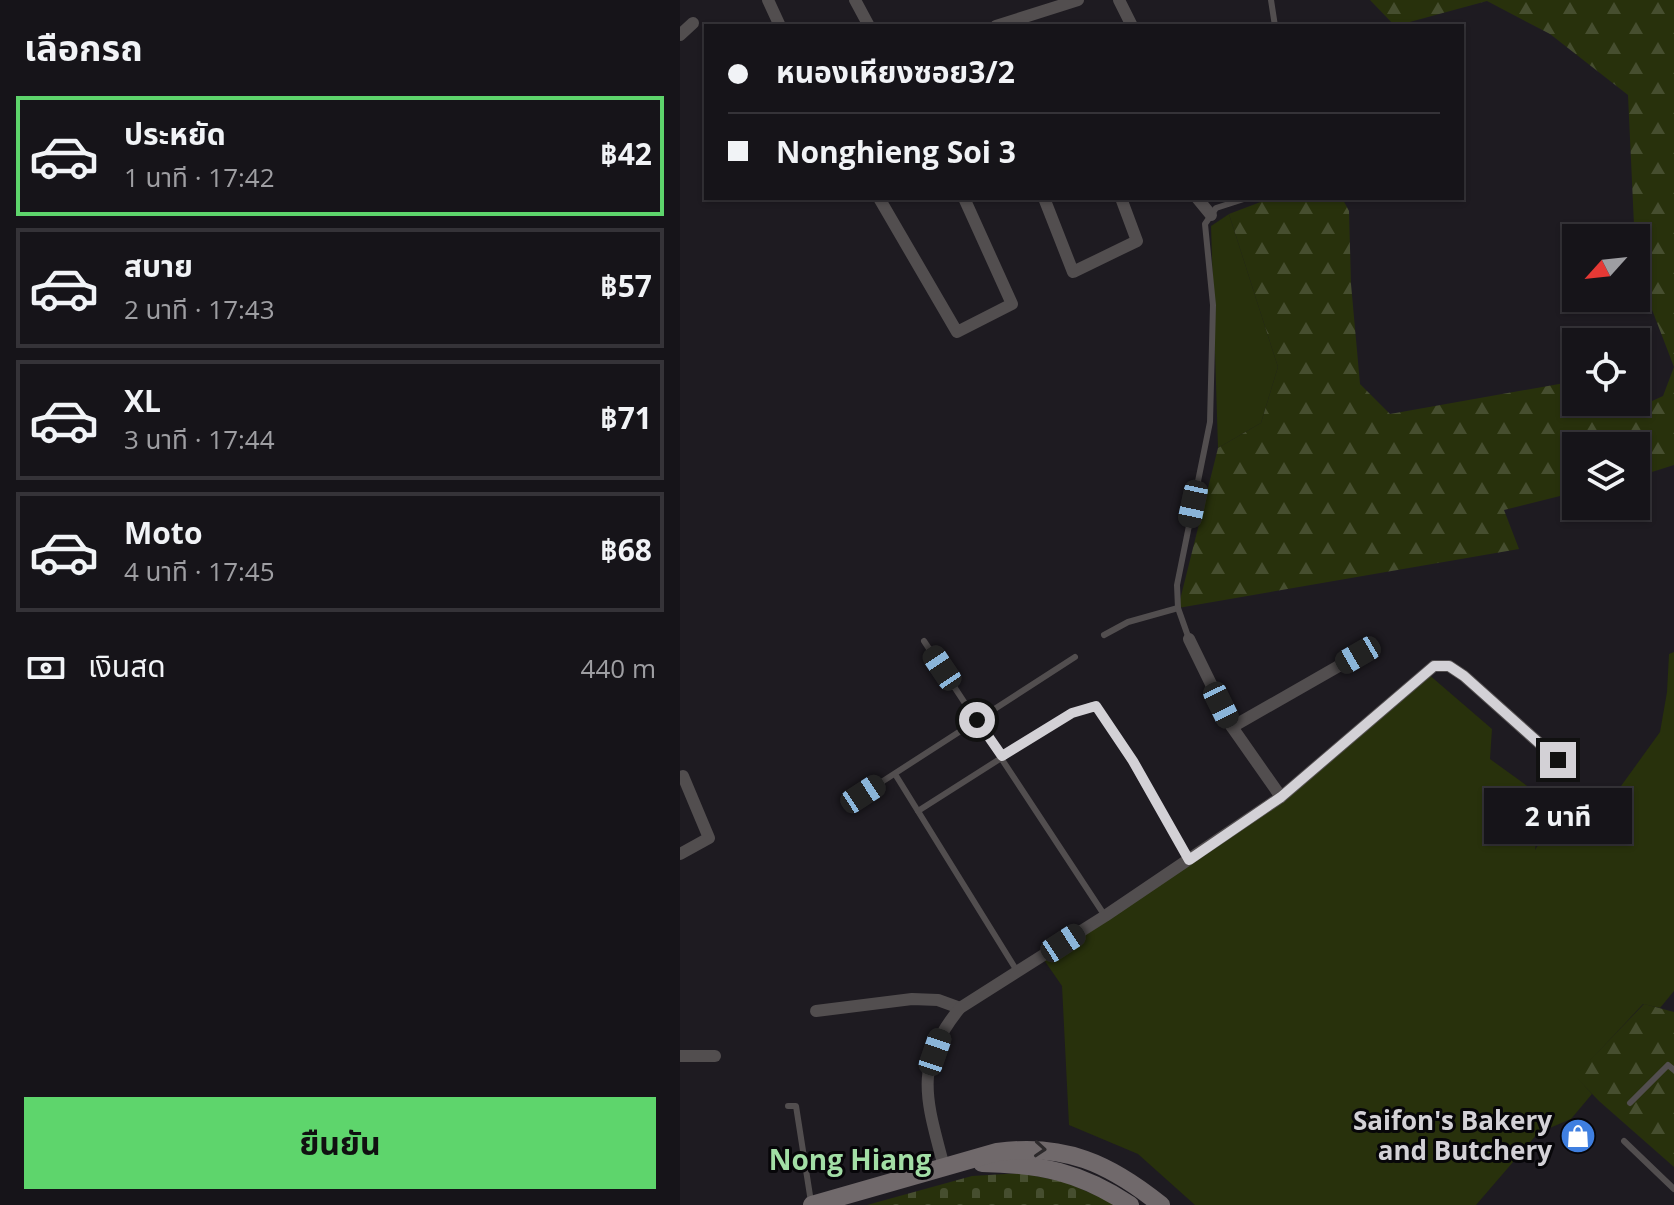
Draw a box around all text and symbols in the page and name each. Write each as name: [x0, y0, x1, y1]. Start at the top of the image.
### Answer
text: เลือกรถ: [24, 23, 143, 72]
text: หนองเหียงซอย3/2: [776, 51, 1015, 92]
text: ประหยัด: [124, 113, 226, 154]
icon: car: [28, 120, 100, 192]
text: Nonghieng Soi 3: [776, 131, 1016, 172]
text: ฿42: [600, 133, 652, 174]
text: 1 นาที · 17:42: [124, 159, 275, 195]
north arrow: [1562, 224, 1650, 312]
map controls: [1562, 224, 1650, 520]
text: สบาย: [124, 245, 193, 286]
icon: car: [28, 252, 100, 324]
text: ฿57: [600, 265, 652, 306]
text: 2 นาที · 17:43: [124, 291, 275, 327]
button: locate: [1562, 328, 1650, 416]
text: XL: [124, 380, 161, 421]
icon: car: [28, 384, 100, 456]
text: ฿71: [600, 397, 652, 438]
text: 3 นาที · 17:44: [124, 421, 275, 457]
button: layers: [1562, 432, 1650, 520]
car: [1176, 478, 1210, 530]
text: Moto: [124, 512, 202, 553]
icon: car: [28, 516, 100, 588]
text: ฿68: [600, 529, 652, 570]
text: 4 นาที · 17:45: [124, 553, 275, 589]
car: [1331, 633, 1385, 677]
car: [919, 641, 965, 695]
text: เงินสด: [88, 645, 166, 686]
icon: cash: [24, 646, 68, 690]
text: 440 m: [581, 650, 656, 686]
car: [1200, 678, 1242, 732]
route start: [959, 702, 995, 738]
route end: [1540, 742, 1576, 778]
car: [836, 771, 890, 817]
callout: 2 นาที: [1484, 788, 1632, 844]
text: 2 นาที: [1525, 798, 1591, 834]
car: [1036, 920, 1090, 966]
car: [916, 1025, 954, 1079]
button: ยืนยัน: [24, 1097, 656, 1189]
place label: Saifon's Bakery and Butchery: [1353, 1102, 1552, 1168]
shop icon: Saifon's Bakery and Butchery: [1559, 1117, 1597, 1155]
district label: Nong Hiang: [769, 1140, 932, 1178]
one-way arrow: [1034, 1140, 1047, 1157]

